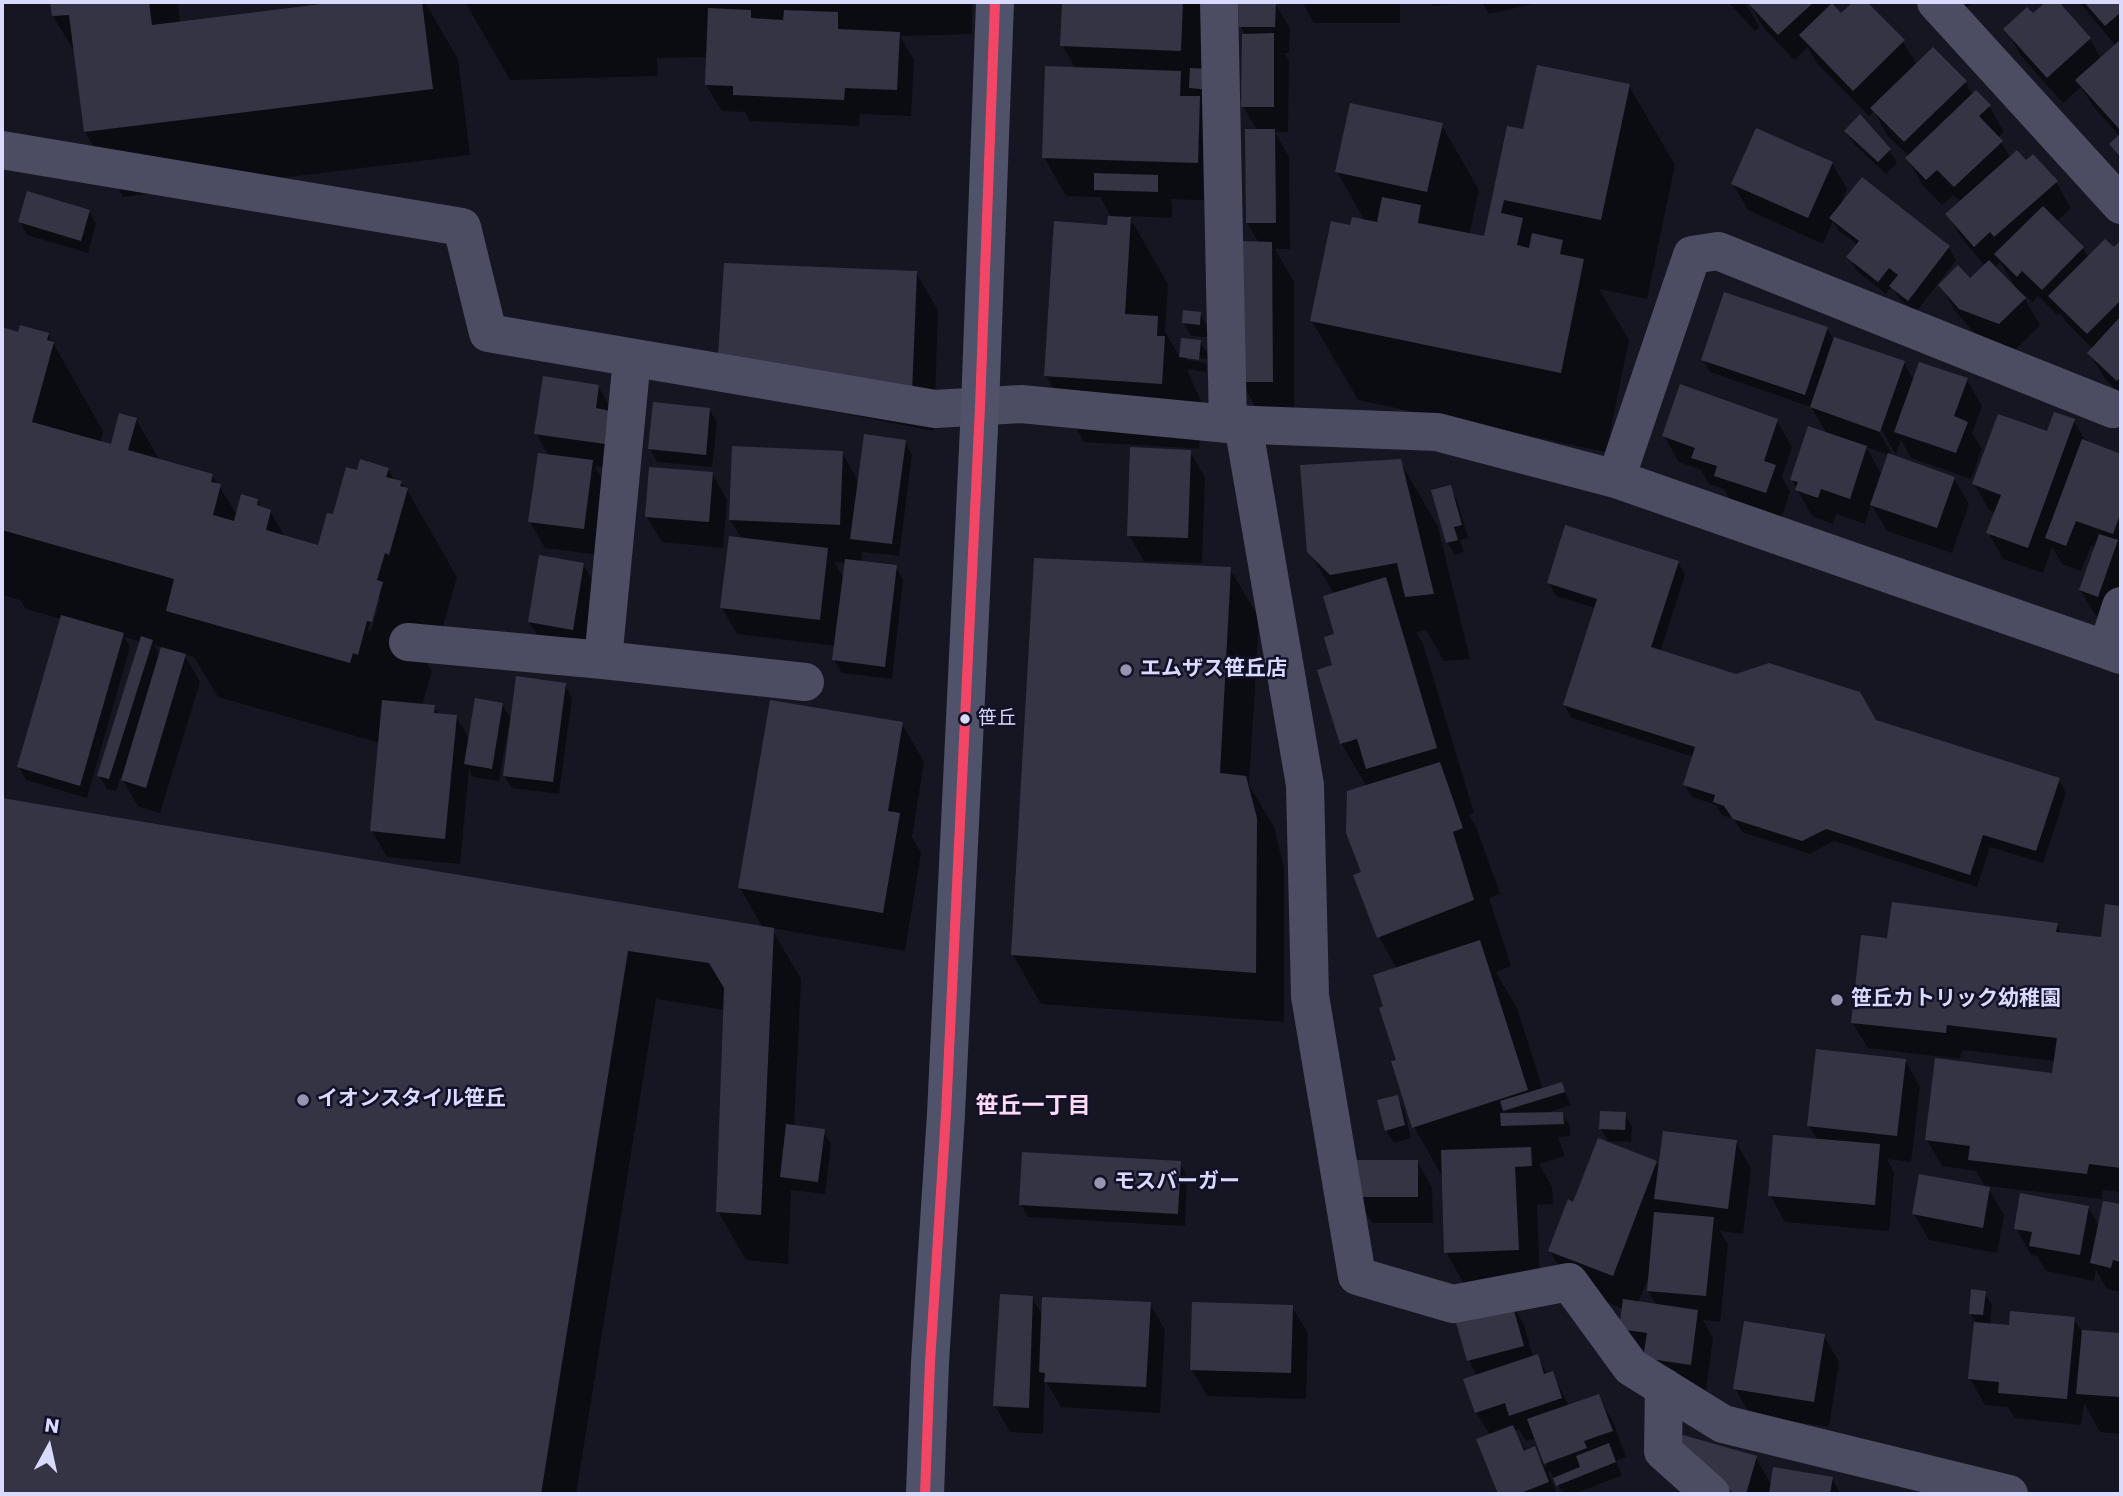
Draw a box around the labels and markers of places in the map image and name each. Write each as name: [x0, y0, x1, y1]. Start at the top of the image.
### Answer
place label: エムザス笹丘店: [1140, 657, 1287, 683]
marker: エムザス笹丘店: [1118, 662, 1134, 678]
place label: 笹丘: [978, 708, 1016, 730]
marker: 笹丘: [958, 712, 972, 726]
place label: 笹丘カトリック幼稚園: [1851, 987, 2061, 1013]
marker: 笹丘カトリック幼稚園: [1829, 992, 1845, 1008]
place label: イオンスタイル笹丘: [317, 1087, 506, 1113]
marker: イオンスタイル笹丘: [295, 1092, 311, 1108]
place label: モスバーガー: [1114, 1170, 1240, 1196]
marker: モスバーガー: [1092, 1175, 1108, 1191]

